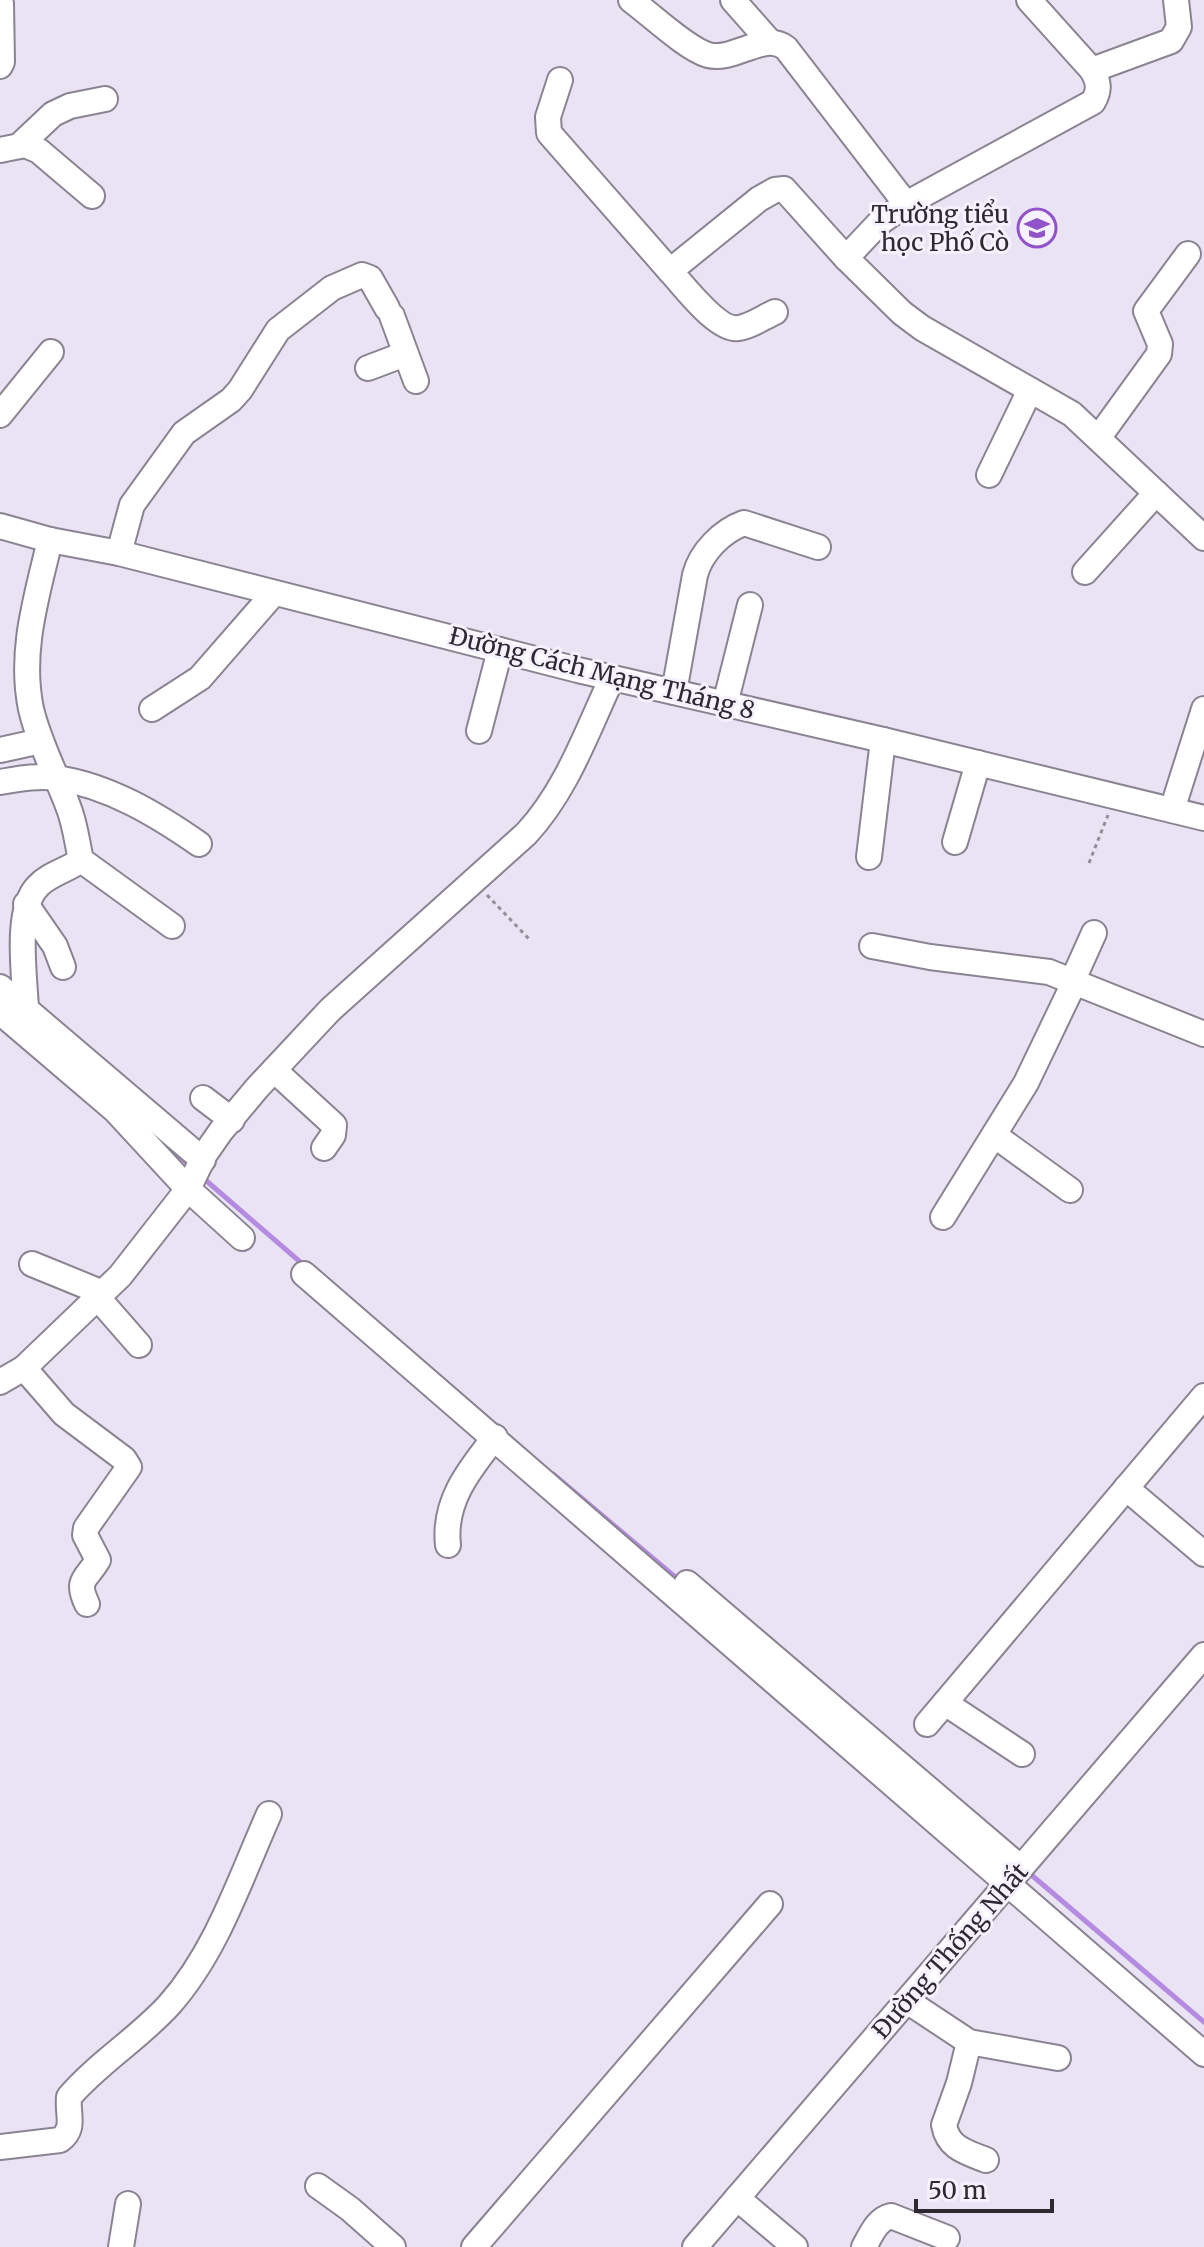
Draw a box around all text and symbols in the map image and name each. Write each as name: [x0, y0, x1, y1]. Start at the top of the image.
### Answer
place label: Trường tiểu học Phố Cò: [871, 198, 1009, 258]
school or university icon: Trường tiểu học Phố Cò: [1016, 207, 1058, 249]
street label: Đường Cách Mạng Tháng 8: [446, 620, 758, 726]
street label: Đường Thống Nhất: [865, 1856, 1035, 2045]
scale bar: [916, 2163, 1052, 2213]
text: 50 m: [928, 2175, 987, 2206]

